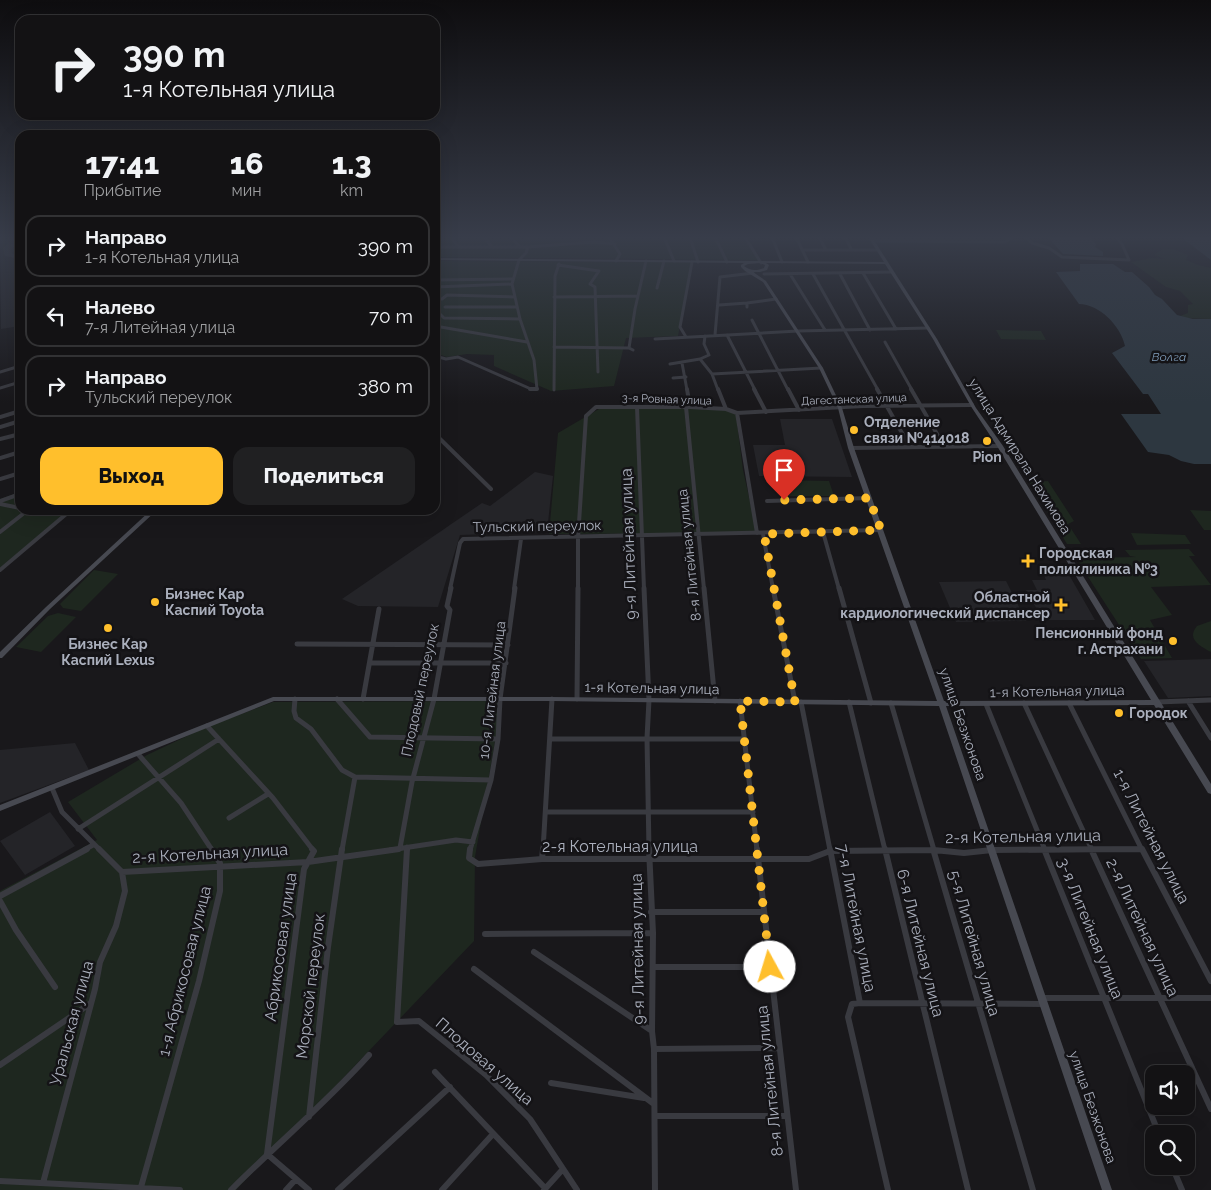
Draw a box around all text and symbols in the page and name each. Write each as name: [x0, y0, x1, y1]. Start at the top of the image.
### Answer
text: 390 m: [123, 34, 226, 75]
icon: right: [40, 35, 105, 100]
text: 1-я Котельная улица: [123, 76, 335, 102]
text: 17:41: [85, 146, 159, 181]
text: 16: [230, 146, 263, 181]
text: 1.3: [332, 146, 372, 181]
text: Прибытие: [83, 181, 161, 200]
text: мин: [232, 181, 262, 200]
text: km: [340, 181, 363, 200]
text: Направо: [85, 226, 166, 248]
icon: right: [42, 232, 70, 260]
text: 390 m: [358, 235, 413, 257]
text: 1-я Котельная улица: [85, 248, 239, 267]
text: Налево: [85, 296, 155, 318]
icon: left: [42, 302, 70, 330]
text: 70 m: [369, 305, 413, 327]
text: 7-я Литейная улица: [85, 318, 235, 337]
water label: Волга: [1152, 350, 1186, 364]
text: Направо: [85, 366, 166, 388]
icon: right: [42, 372, 70, 400]
text: 380 m: [358, 375, 413, 397]
street label: улица Адмирала Нахимова: [965, 375, 1075, 537]
text: Тульский переулок: [85, 388, 232, 407]
street label: 3-я Ровная улица: [622, 391, 712, 408]
street label: Дагестанская улица: [801, 391, 907, 408]
place label: Отделение связи №414018: [864, 414, 970, 446]
marker: Отделение связи №414018: [848, 424, 860, 436]
marker: Pion: [981, 435, 993, 447]
button: Выход: [40, 447, 223, 505]
button: Поделиться: [233, 447, 415, 505]
pin: [763, 449, 805, 500]
place label: Pion: [972, 449, 1002, 465]
icon: arrive: [770, 456, 798, 484]
street label: 9-я Литейная улица: [616, 468, 641, 620]
street label: 8-я Литейная улица: [674, 488, 704, 622]
street label: Тульский переулок: [472, 517, 602, 535]
place label: Городская поликлиника №3: [1039, 545, 1158, 577]
marker: Городская поликлиника №3: [1021, 554, 1035, 568]
place label: Бизнес Кар Каспий Toyota: [165, 586, 264, 618]
place label: Областной кардиологический диспансер: [840, 589, 1050, 621]
marker: Бизнес Кар Каспий Toyota: [149, 596, 161, 608]
marker: Областной кардиологический диспансер: [1054, 598, 1068, 612]
street label: 10-я Литейная улица: [476, 620, 508, 760]
marker: Бизнес Кар Каспий Lexus: [102, 622, 114, 634]
street label: Плодовый переулок: [398, 622, 442, 758]
place label: Пенсионный фонд г. Астрахани: [1035, 625, 1163, 657]
marker: Пенсионный фонд г. Астрахани: [1167, 635, 1179, 647]
place label: Бизнес Кар Каспий Lexus: [61, 636, 155, 668]
street label: улица Безжонова: [936, 666, 990, 782]
street label: 1-я Котельная улица: [584, 679, 720, 697]
street label: 1-я Котельная улица: [989, 682, 1125, 700]
place label: Городок: [1129, 705, 1188, 721]
marker: Городок: [1113, 707, 1125, 719]
street label: 1-я Литейная улица: [1109, 766, 1194, 907]
street label: 2-я Котельная улица: [945, 826, 1101, 847]
street label: 2-я Котельная улица: [542, 837, 698, 856]
street label: 2-я Котельная улица: [132, 840, 288, 867]
street label: 7-я Литейная улица: [833, 843, 880, 994]
street label: 3-я Литейная улица: [1054, 855, 1128, 1002]
street label: 2-я Литейная улица: [1102, 855, 1183, 999]
street label: 6-я Литейная улица: [893, 867, 948, 1019]
street label: 5-я Литейная улица: [945, 868, 1004, 1018]
street label: Абрикосовая улица: [261, 872, 300, 1023]
street label: 9-я Литейная улица: [627, 873, 648, 1025]
street label: 1-я Абрикосовая улица: [154, 884, 215, 1058]
street label: Морской переулок: [292, 912, 329, 1060]
position arrow: [743, 940, 795, 992]
street label: Уральская улица: [46, 959, 97, 1088]
street label: 8-я Литейная улица: [752, 1005, 787, 1157]
street label: Плодовая улица: [432, 1014, 537, 1109]
street label: улица Безжонова: [1066, 1049, 1120, 1165]
map controls: [1145, 1065, 1195, 1175]
button: sound: [1145, 1065, 1195, 1115]
button: search: [1145, 1125, 1195, 1175]

